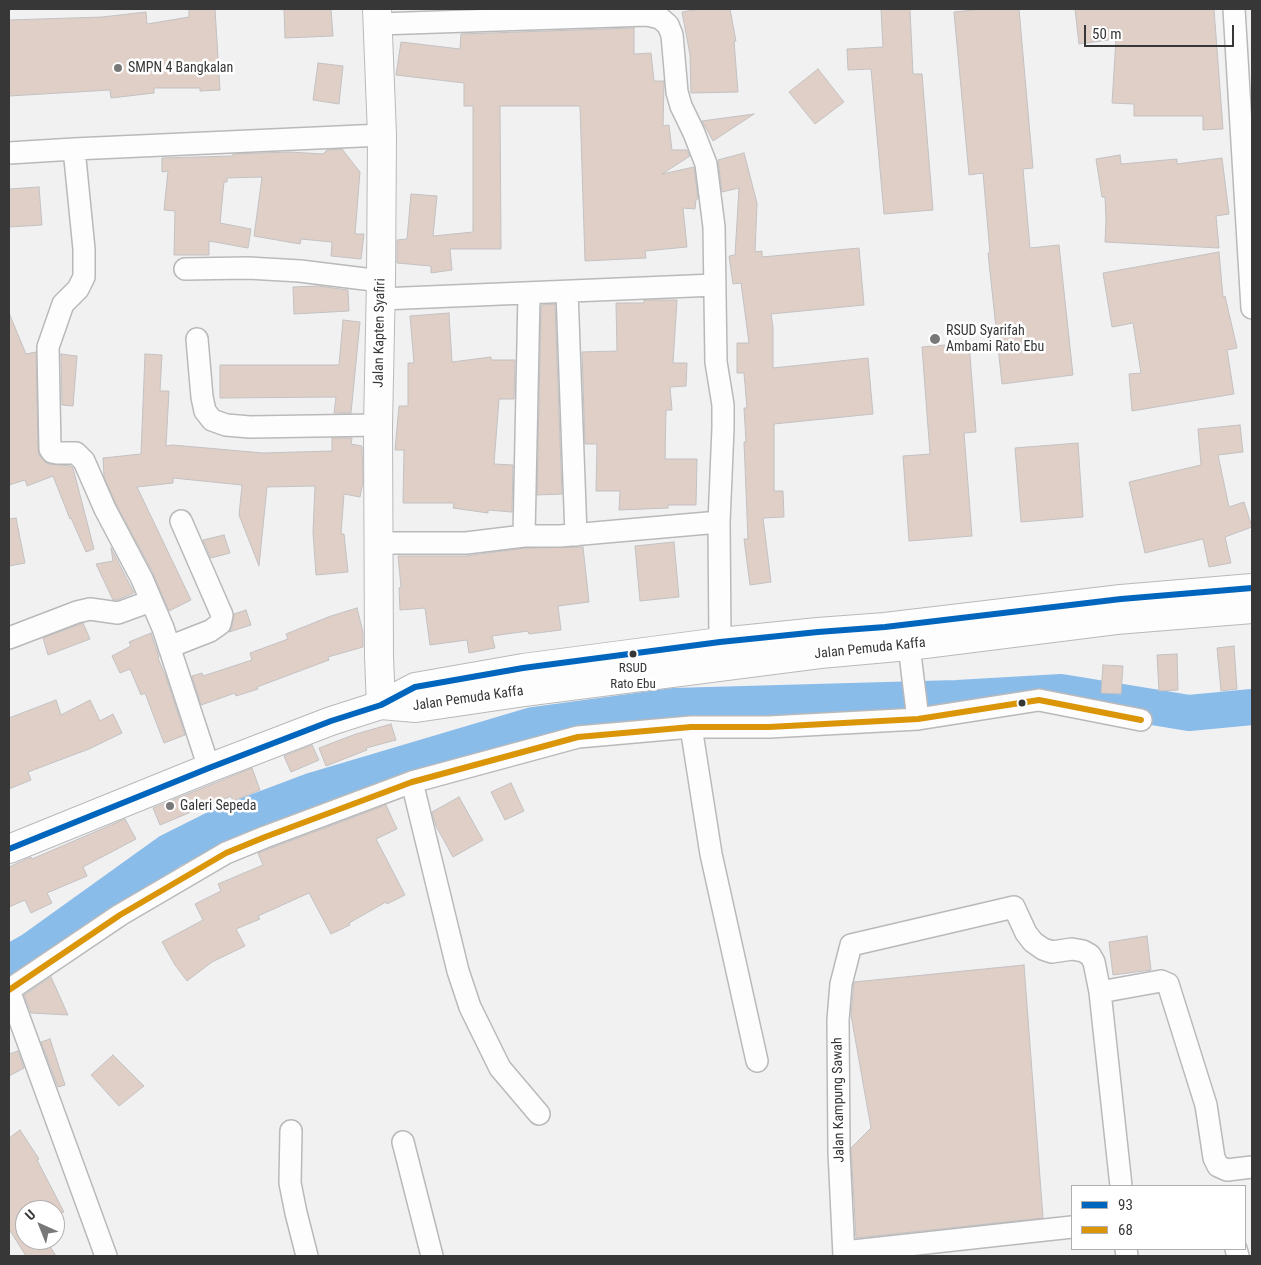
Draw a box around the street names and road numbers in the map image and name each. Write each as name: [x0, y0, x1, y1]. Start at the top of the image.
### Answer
street label: Jalan Kapten Syafiri: [371, 278, 389, 388]
street label: Jalan Pemuda Kaffa: [814, 635, 926, 663]
street label: Jalan Pemuda Kaffa: [412, 683, 524, 715]
street label: Jalan Kampung Sawah: [830, 1037, 848, 1163]

